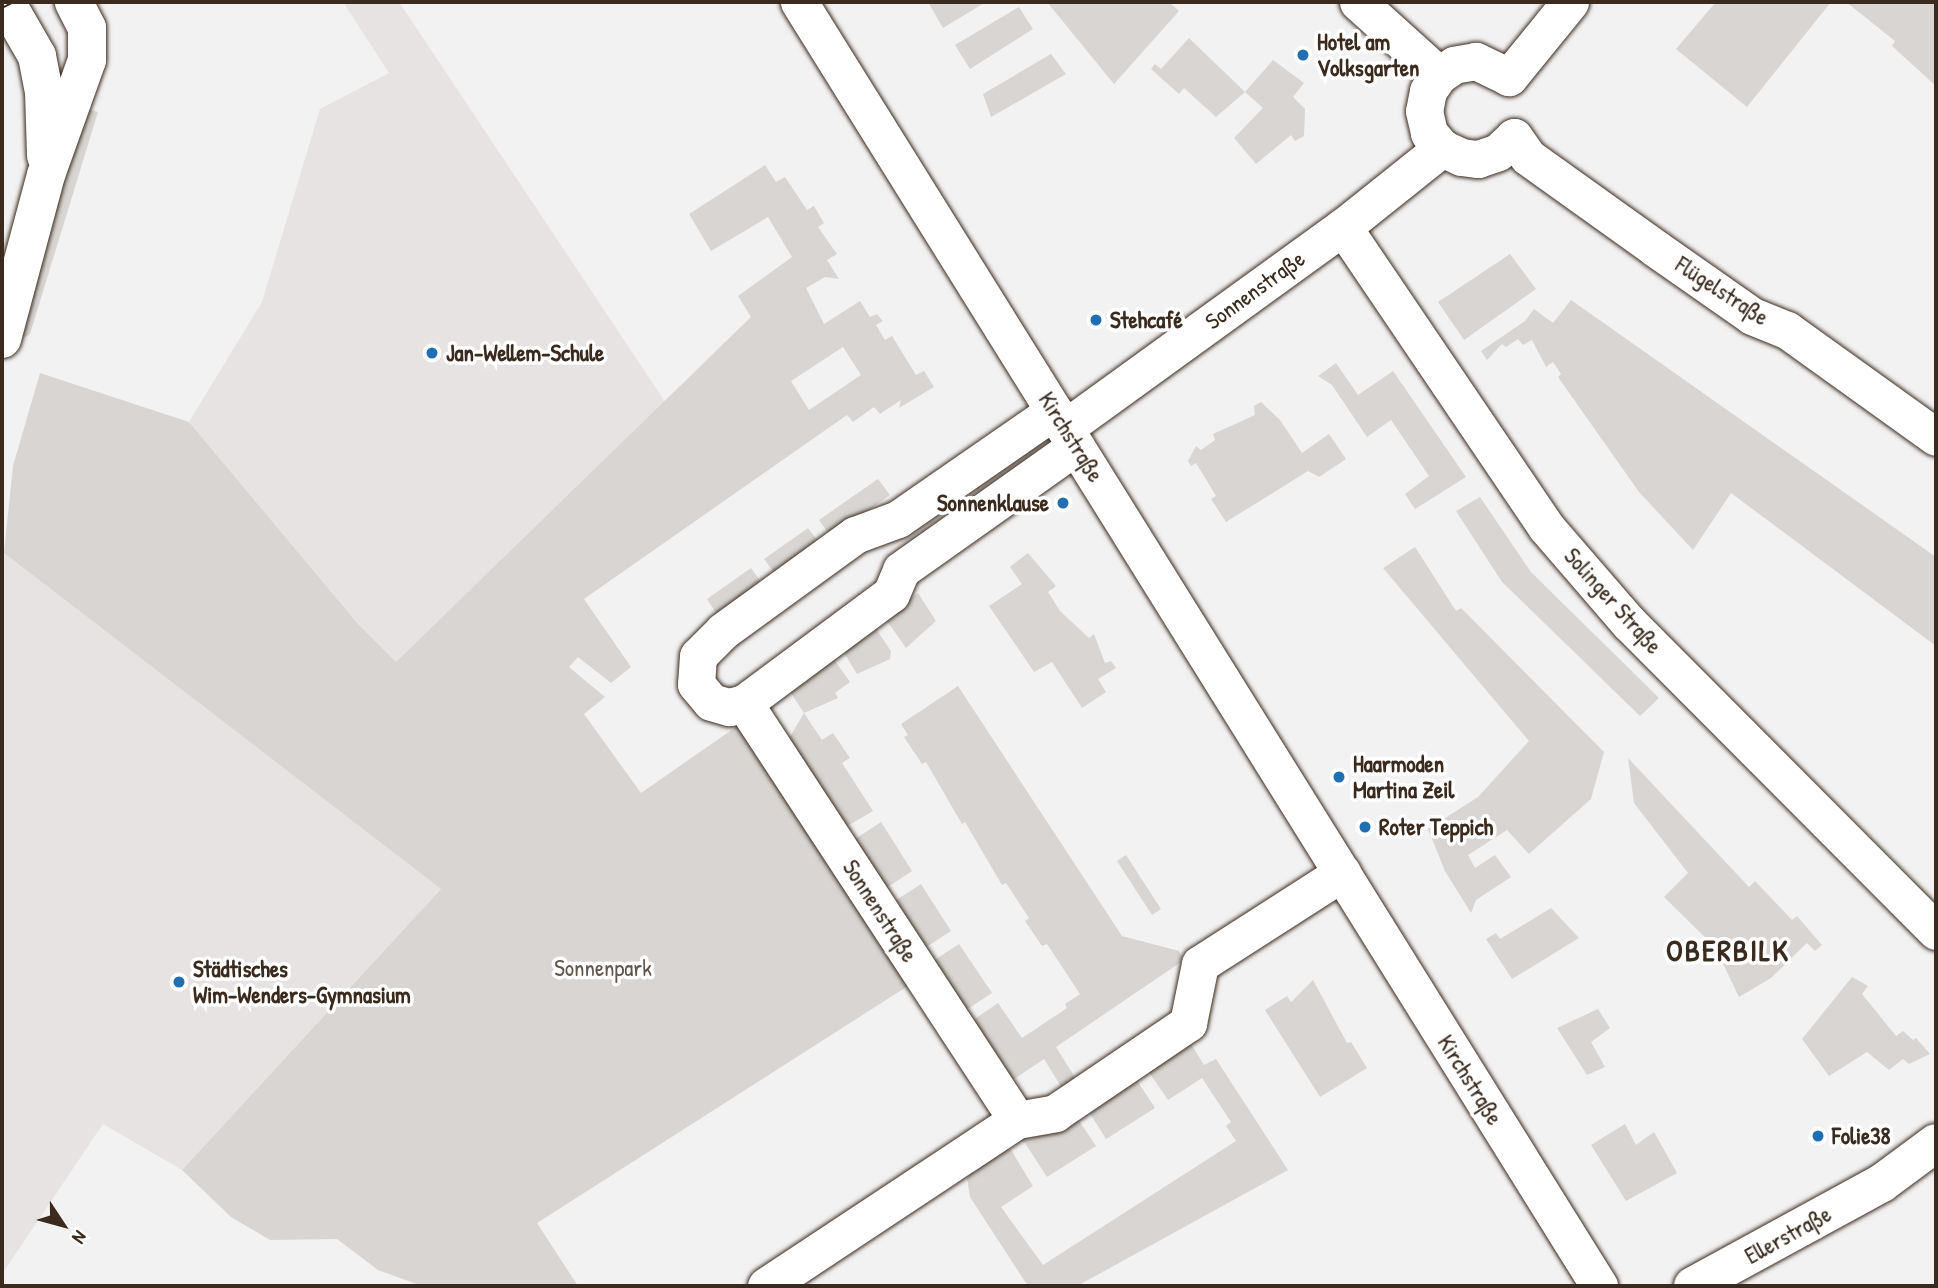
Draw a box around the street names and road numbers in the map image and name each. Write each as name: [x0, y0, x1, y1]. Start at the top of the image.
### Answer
street label: Sonnenstraße: [1200, 245, 1310, 335]
street label: Flügelstraße: [1670, 251, 1774, 331]
street label: Kirchstraße: [1033, 387, 1109, 487]
street label: Solinger Straße: [1558, 542, 1668, 660]
street label: Sonnenstraße: [837, 855, 923, 967]
street label: Kirchstraße: [1432, 1030, 1508, 1130]
street label: Ellerstraße: [1740, 1200, 1836, 1270]

